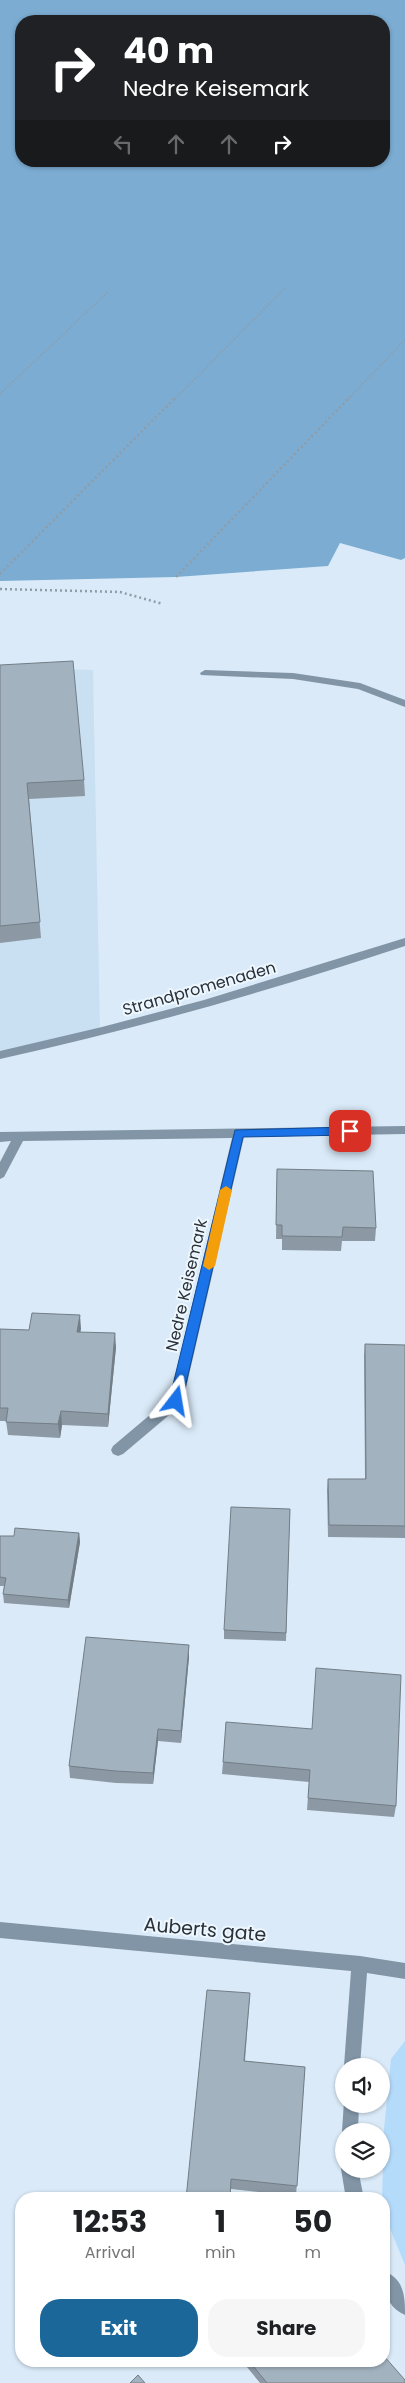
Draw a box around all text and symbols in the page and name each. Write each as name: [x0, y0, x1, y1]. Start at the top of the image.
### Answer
text: 40 m: [123, 26, 214, 75]
icon: right: [40, 35, 105, 100]
text: Nedre Keisemark: [123, 73, 309, 104]
icon: left: [109, 130, 137, 158]
icon: ahead: [162, 130, 190, 158]
icon: ahead: [215, 130, 243, 158]
icon: right: [268, 130, 296, 158]
street label: Strandpromenaden: [120, 956, 278, 1021]
pin: [329, 1110, 371, 1152]
icon: arrive: [336, 1117, 364, 1145]
street label: Nedre Keisemark: [160, 1216, 213, 1354]
position arrow: [149, 1374, 201, 1426]
street label: Auberts gate: [143, 1911, 267, 1948]
map controls: [335, 2058, 390, 2178]
button: sound: [335, 2058, 390, 2113]
button: layers: [335, 2123, 390, 2178]
text: 12:53: [73, 2200, 147, 2243]
text: 1: [215, 2200, 226, 2243]
text: 50: [293, 2200, 332, 2243]
text: Arrival: [85, 2241, 135, 2264]
text: min: [205, 2241, 236, 2264]
text: m: [305, 2241, 321, 2264]
button: Exit: [40, 2299, 198, 2357]
button: Share: [208, 2299, 365, 2357]

